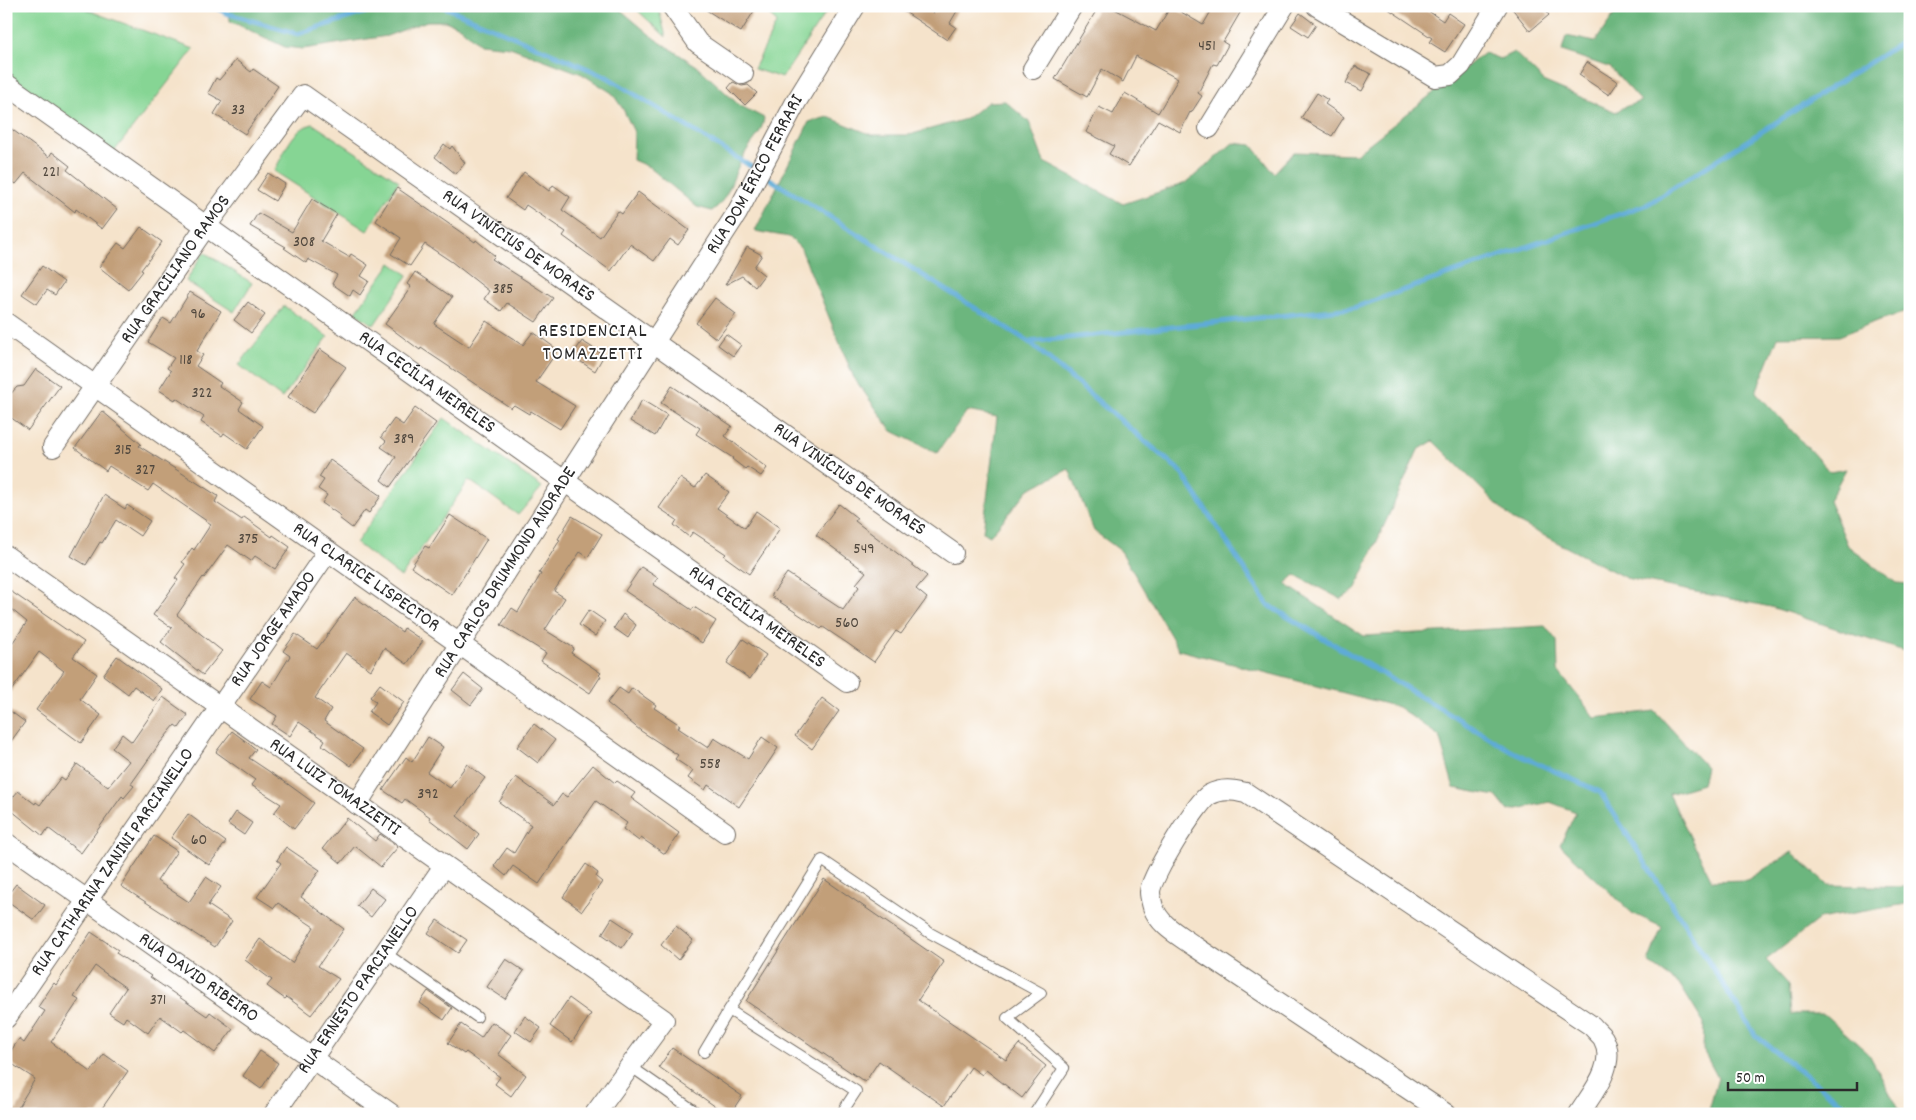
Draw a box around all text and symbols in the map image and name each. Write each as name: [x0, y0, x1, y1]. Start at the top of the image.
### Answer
house number: 451: [1198, 35, 1216, 58]
street label: RUA DOM ÉRICO FERRARI: [700, 90, 811, 260]
house number: 33: [231, 99, 245, 122]
house number: 221: [42, 161, 60, 184]
street label: RUA VINÍCIUS DE MORAES: [436, 183, 600, 310]
street label: RUA GRACILIANO RAMOS: [115, 189, 238, 350]
house number: 308: [293, 231, 315, 254]
house number: 385: [493, 278, 513, 301]
house number: 96: [190, 303, 206, 326]
district label: RESIDENCIAL TOMAZZETTI: [538, 318, 648, 369]
street label: RUA CECÍLIA MEIRELES: [352, 325, 501, 441]
house number: 118: [179, 349, 193, 372]
house number: 322: [191, 382, 213, 405]
street label: RUA VINÍCIUS DE MORAES: [767, 417, 931, 543]
house number: 389: [394, 428, 414, 451]
house number: 315: [114, 439, 132, 462]
house number: 327: [135, 459, 155, 482]
street label: RUA CARLOS DRUMMOND ANDRADE: [428, 461, 584, 684]
street label: RUA CLARICE LISPECTOR: [287, 516, 445, 639]
house number: 375: [238, 528, 258, 551]
house number: 549: [853, 538, 875, 561]
street label: RUA CECÍLIA MEIRELES: [682, 560, 831, 676]
street label: RUA JORGE AMADO: [224, 566, 323, 693]
house number: 560: [835, 612, 859, 635]
street label: RUA LUIZ TOMAZZETTI: [263, 732, 406, 844]
street label: RUA CATHARINA ZANINI PARCIANELLO: [25, 743, 202, 982]
house number: 558: [699, 753, 721, 776]
house number: 392: [417, 783, 439, 806]
house number: 60: [191, 829, 207, 852]
street label: RUA ERNESTO PARCIANELLO: [291, 901, 426, 1080]
street label: RUA DAVID RIBEIRO: [133, 927, 264, 1030]
house number: 371: [150, 989, 166, 1012]
scale bar: [1728, 1060, 1857, 1092]
text: 50 m: [1736, 1068, 1765, 1090]

